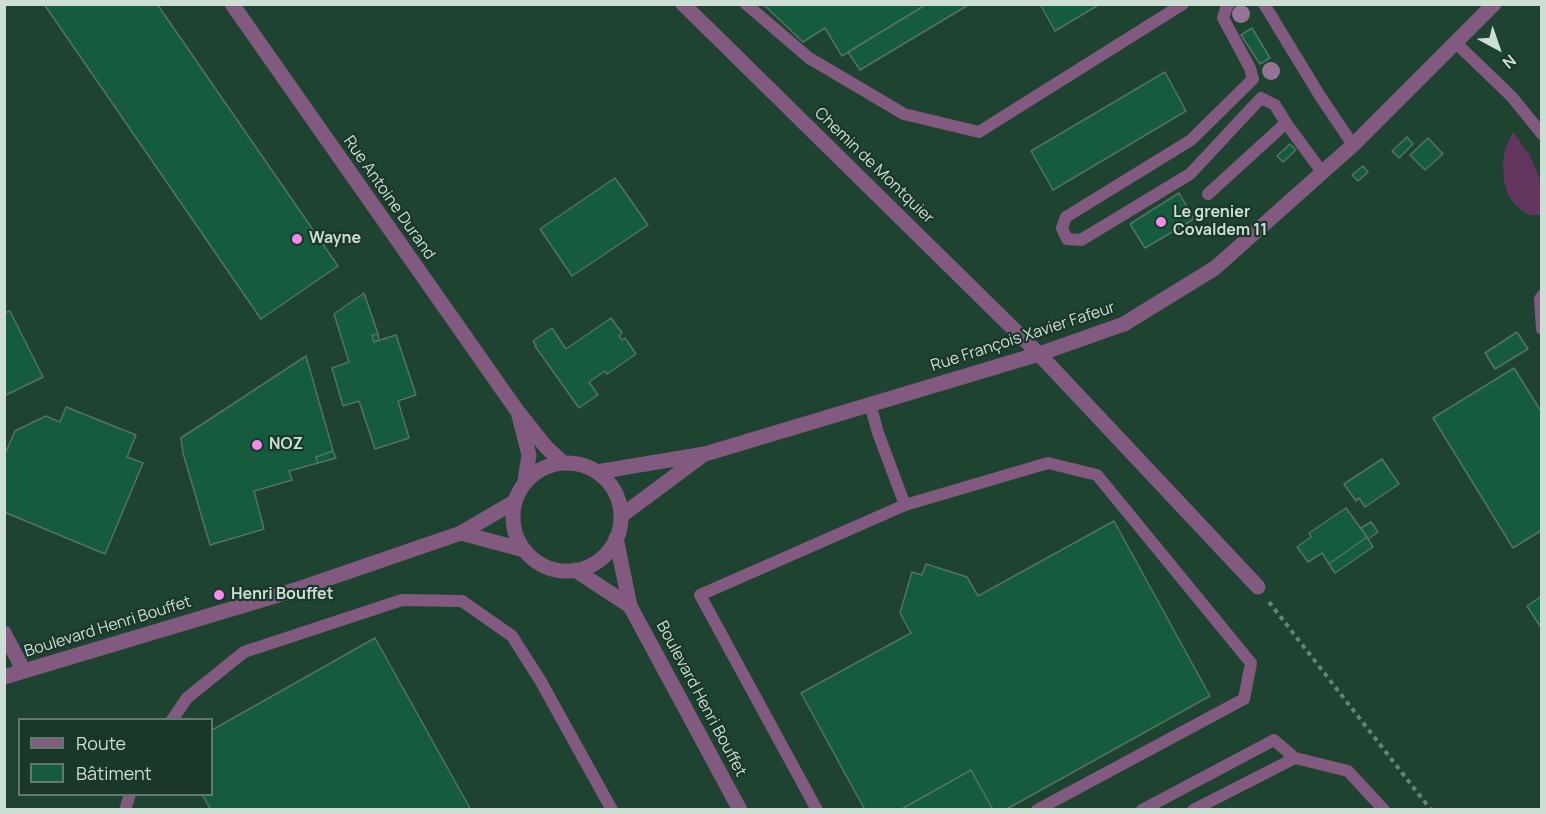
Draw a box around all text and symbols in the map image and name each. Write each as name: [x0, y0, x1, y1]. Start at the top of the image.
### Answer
north arrow: [1468, 18, 1528, 78]
text: N: [1498, 50, 1521, 74]
street label: Chemin de Montquier: [810, 104, 938, 228]
street label: Rue Antoine Durand: [339, 132, 439, 264]
place label: Le grenier Covaldem 11: [1173, 203, 1267, 241]
marker: Le grenier Covaldem 11: [1154, 215, 1168, 229]
place label: Wayne: [309, 229, 361, 249]
marker: Wayne: [290, 232, 304, 246]
street label: Rue François Xavier Fafeur: [929, 298, 1117, 376]
place label: NOZ: [269, 435, 303, 455]
marker: NOZ: [250, 438, 264, 452]
place label: Henri Bouffet: [231, 585, 334, 605]
marker: Henri Bouffet: [212, 588, 226, 602]
street label: Boulevard Henri Bouffet: [22, 592, 194, 662]
street label: Boulevard Henri Bouffet: [652, 618, 750, 780]
legend: [18, 718, 213, 796]
text: Route: [76, 731, 126, 755]
text: Bâtiment: [76, 761, 152, 785]

